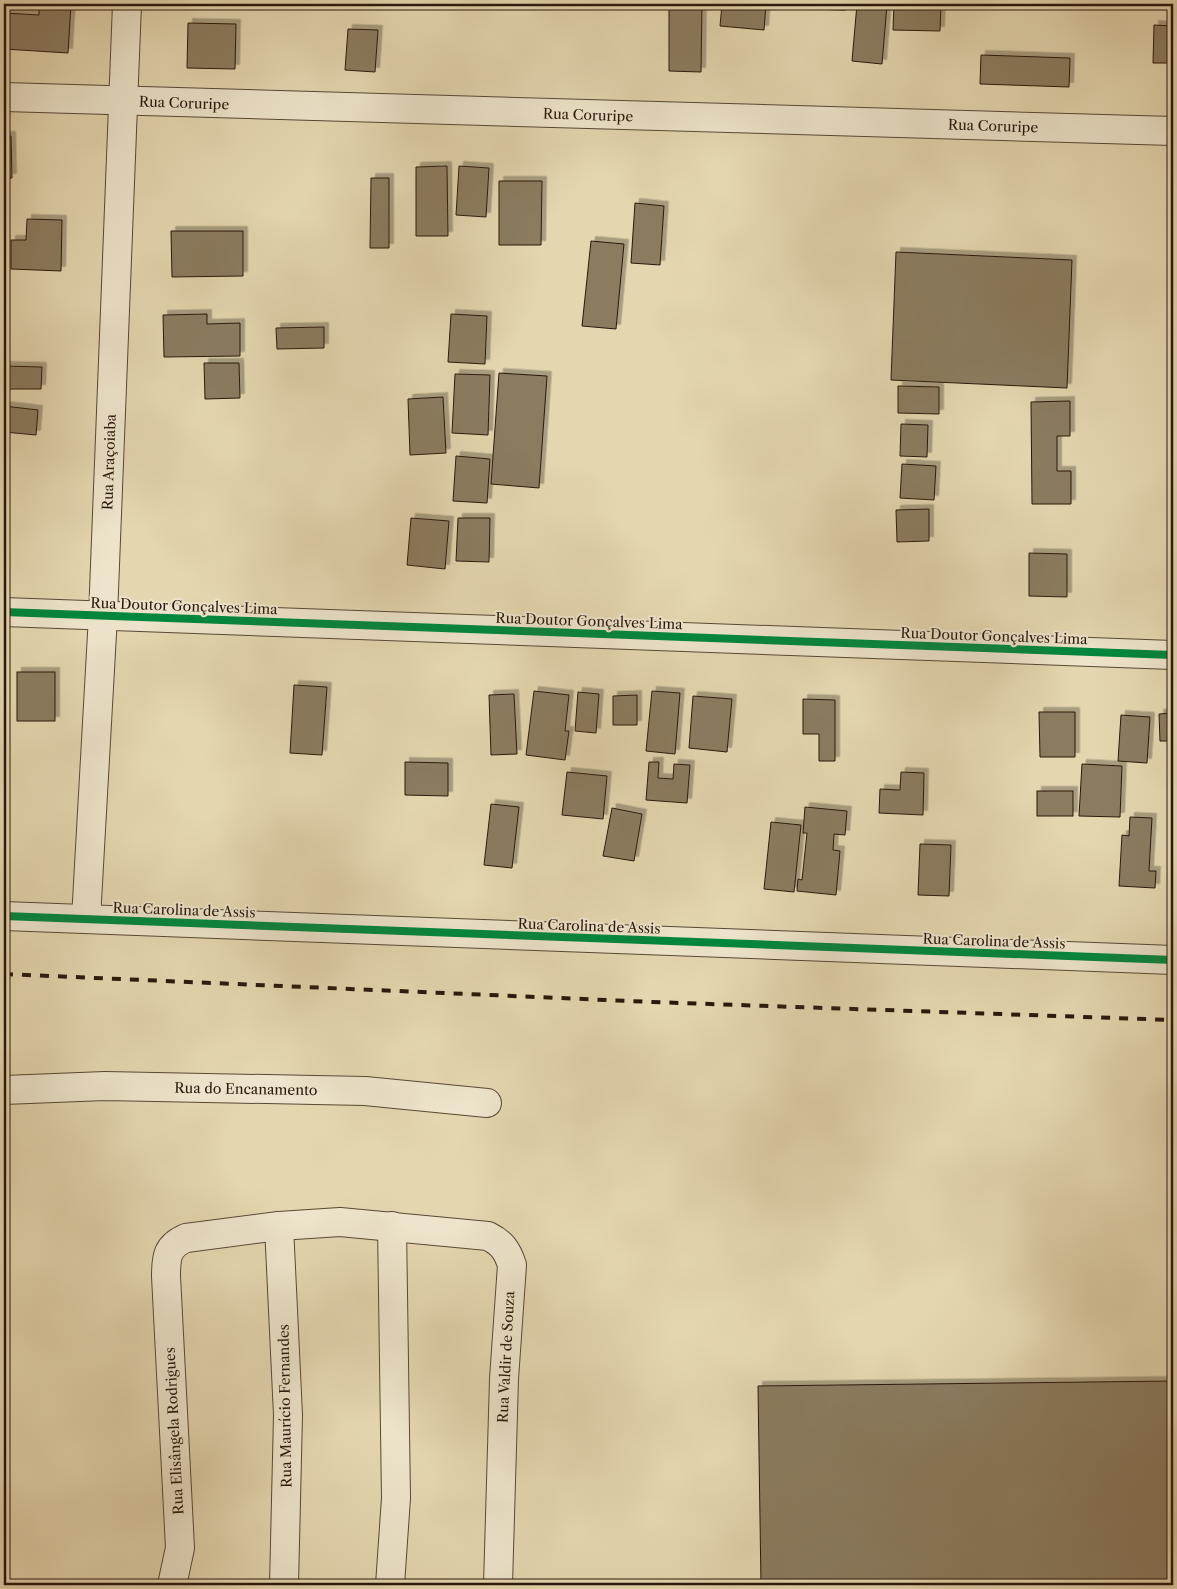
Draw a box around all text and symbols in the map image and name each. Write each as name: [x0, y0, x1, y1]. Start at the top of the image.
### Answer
street label: Rua Coruripe: [139, 92, 230, 114]
street label: Rua Coruripe: [543, 104, 634, 126]
street label: Rua Coruripe: [948, 115, 1039, 137]
street label: Rua Araçoiaba: [98, 413, 120, 510]
street label: Rua Doutor Gonçalves Lima: [90, 594, 279, 618]
street label: Rua Doutor Gonçalves Lima: [495, 609, 684, 633]
street label: Rua Doutor Gonçalves Lima: [900, 624, 1089, 648]
street label: Rua Carolina de Assis: [112, 899, 256, 921]
street label: Rua Carolina de Assis: [517, 915, 661, 937]
street label: Rua Carolina de Assis: [922, 930, 1066, 952]
street label: Rua do Encanamento: [174, 1079, 318, 1099]
street label: Rua Valdir de Souza: [494, 1290, 518, 1423]
street label: Rua Maurício Fernandes: [275, 1324, 295, 1488]
street label: Rua Elisângela Rodrigues: [161, 1347, 187, 1515]

